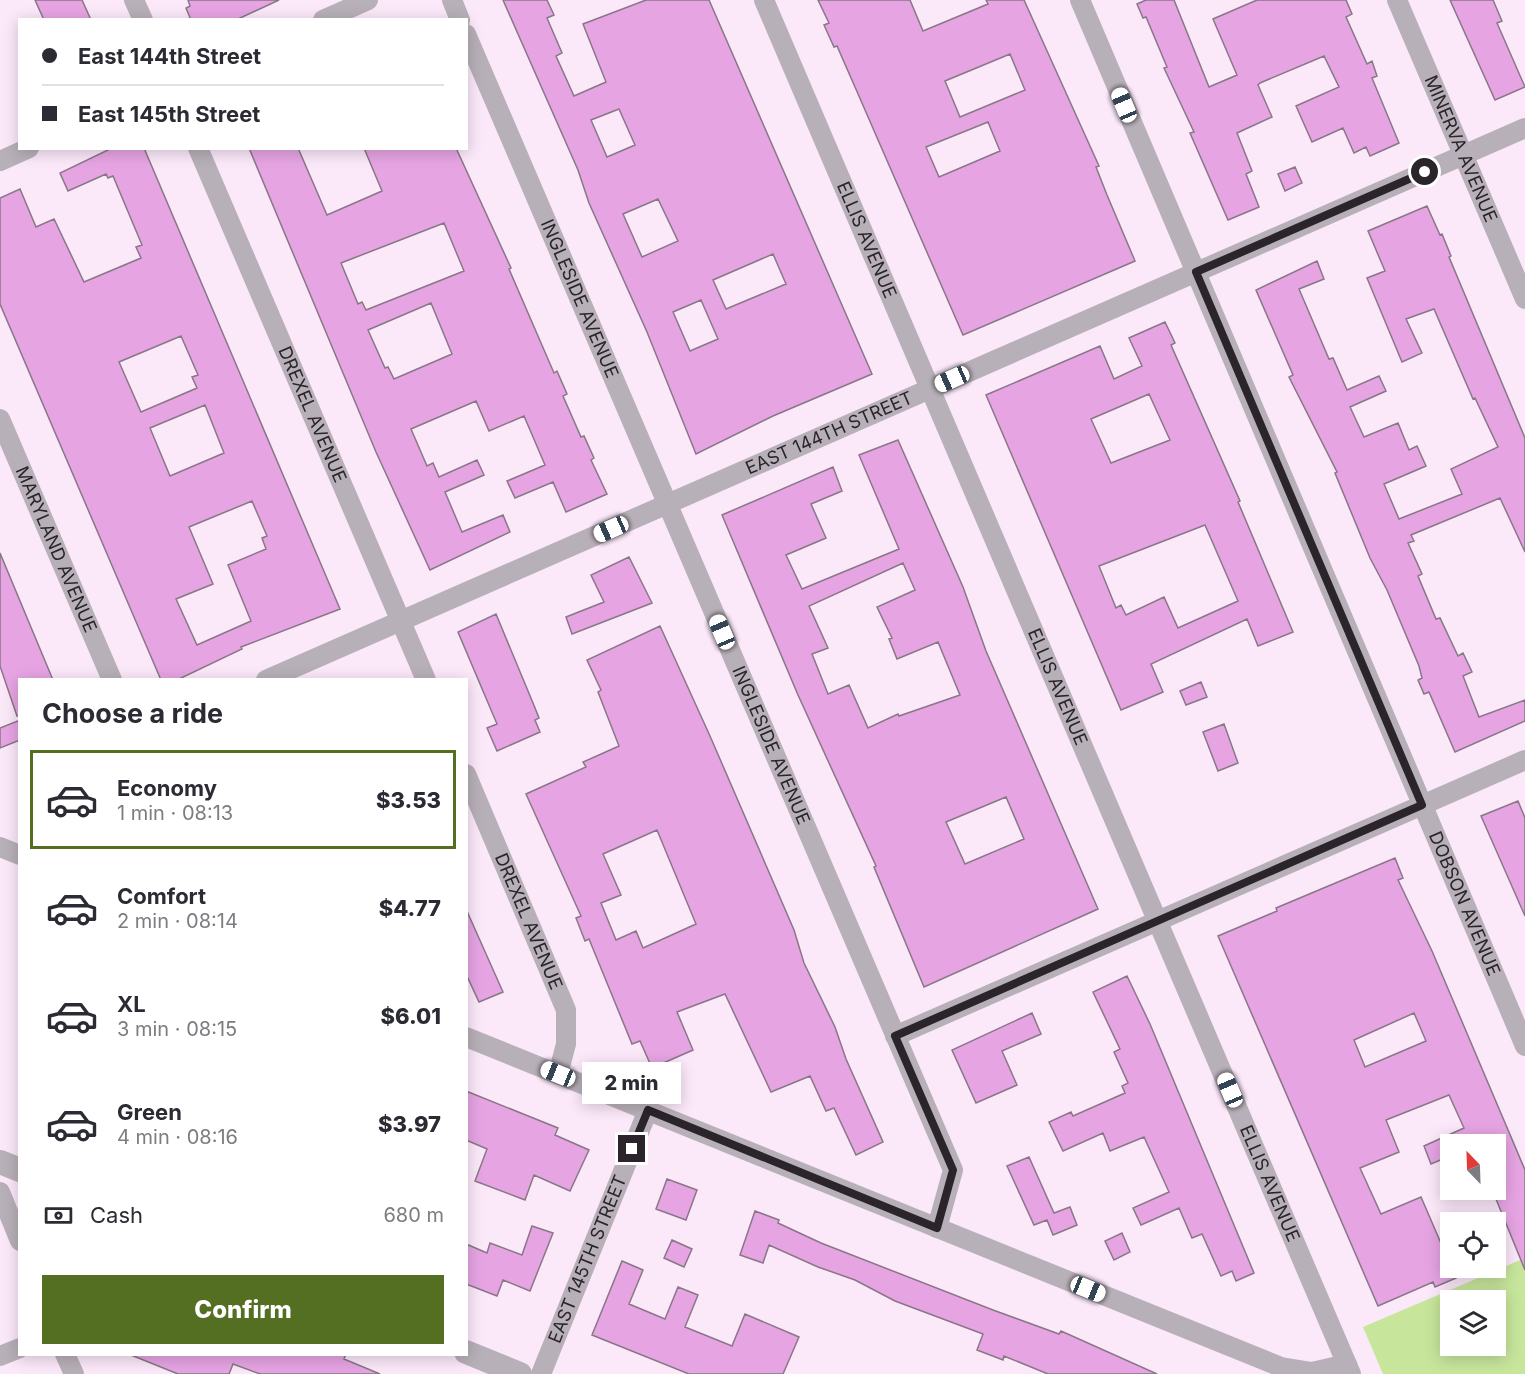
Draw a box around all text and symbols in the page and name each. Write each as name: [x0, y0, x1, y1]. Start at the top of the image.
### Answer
text: East 144th Street: [78, 43, 261, 69]
street label: MINERVA AVENUE: [1421, 72, 1502, 225]
car: [1109, 85, 1139, 125]
text: East 145th Street: [78, 101, 260, 127]
route start: [1411, 158, 1438, 185]
street label: ELLIS AVENUE: [833, 178, 901, 301]
street label: INGLESIDE AVENUE: [537, 216, 623, 381]
street label: DREXEL AVENUE: [274, 343, 351, 486]
car: [932, 363, 972, 395]
street label: EAST 144TH STREET: [742, 387, 916, 478]
street label: MARYLAND AVENUE: [12, 463, 101, 635]
car: [591, 513, 631, 545]
car: [707, 612, 737, 652]
street label: ELLIS AVENUE: [1024, 625, 1092, 748]
street label: INGLESIDE AVENUE: [728, 663, 815, 828]
text: Choose a ride: [42, 697, 223, 730]
icon: car: [45, 773, 99, 827]
text: Economy: [117, 775, 217, 801]
text: $3.53: [376, 787, 441, 813]
text: 1 min · 08:13: [117, 801, 233, 825]
street label: DOBSON AVENUE: [1425, 828, 1505, 979]
street label: DREXEL AVENUE: [491, 850, 567, 992]
icon: car: [45, 881, 99, 935]
text: Comfort: [117, 883, 206, 909]
text: $4.77: [379, 895, 441, 921]
text: 2 min · 08:14: [117, 909, 238, 933]
icon: car: [45, 989, 99, 1043]
text: XL: [117, 991, 146, 1017]
text: $6.01: [381, 1003, 441, 1029]
text: 3 min · 08:15: [117, 1017, 237, 1041]
car: [538, 1059, 578, 1089]
callout: 2 min: [582, 1062, 682, 1104]
car: [1215, 1070, 1245, 1110]
text: 2 min: [604, 1071, 659, 1095]
icon: car: [45, 1097, 99, 1151]
text: Green: [117, 1099, 182, 1125]
text: $3.97: [378, 1111, 441, 1137]
street label: ELLIS AVENUE: [1236, 1122, 1304, 1245]
text: 4 min · 08:16: [117, 1125, 238, 1149]
north arrow: [1440, 1134, 1506, 1200]
map controls: [1440, 1134, 1506, 1356]
route end: [618, 1135, 645, 1162]
street label: EAST 145TH STREET: [544, 1172, 631, 1346]
icon: cash: [42, 1199, 75, 1232]
text: Cash: [90, 1202, 143, 1228]
text: 680 m: [383, 1203, 444, 1227]
button: locate: [1440, 1212, 1506, 1278]
car: [1068, 1274, 1108, 1304]
button: Confirm: [42, 1275, 444, 1344]
button: layers: [1440, 1290, 1506, 1356]

